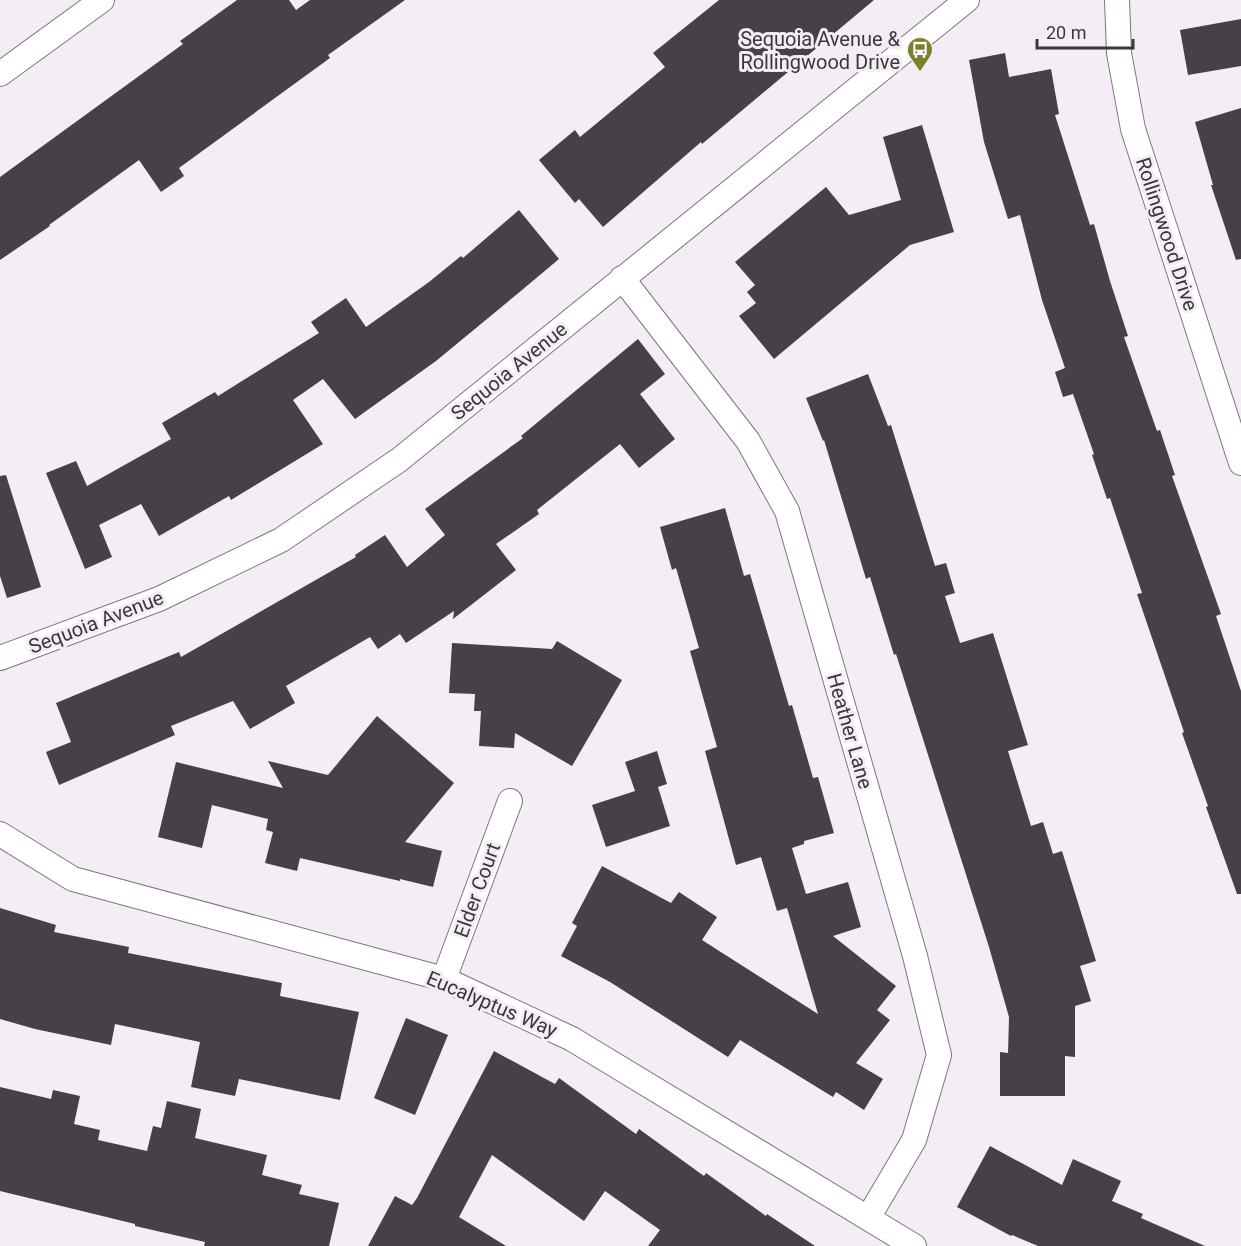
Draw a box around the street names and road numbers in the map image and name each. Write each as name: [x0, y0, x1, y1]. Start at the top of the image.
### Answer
street label: Rollingwood Drive: [1131, 154, 1203, 314]
street label: Sequoia Avenue: [446, 317, 572, 425]
street label: Sequoia Avenue: [25, 585, 167, 659]
street label: Heather Lane: [822, 671, 878, 791]
street label: Elder Court: [449, 839, 505, 941]
street label: Eucalyptus Way: [423, 966, 561, 1043]

